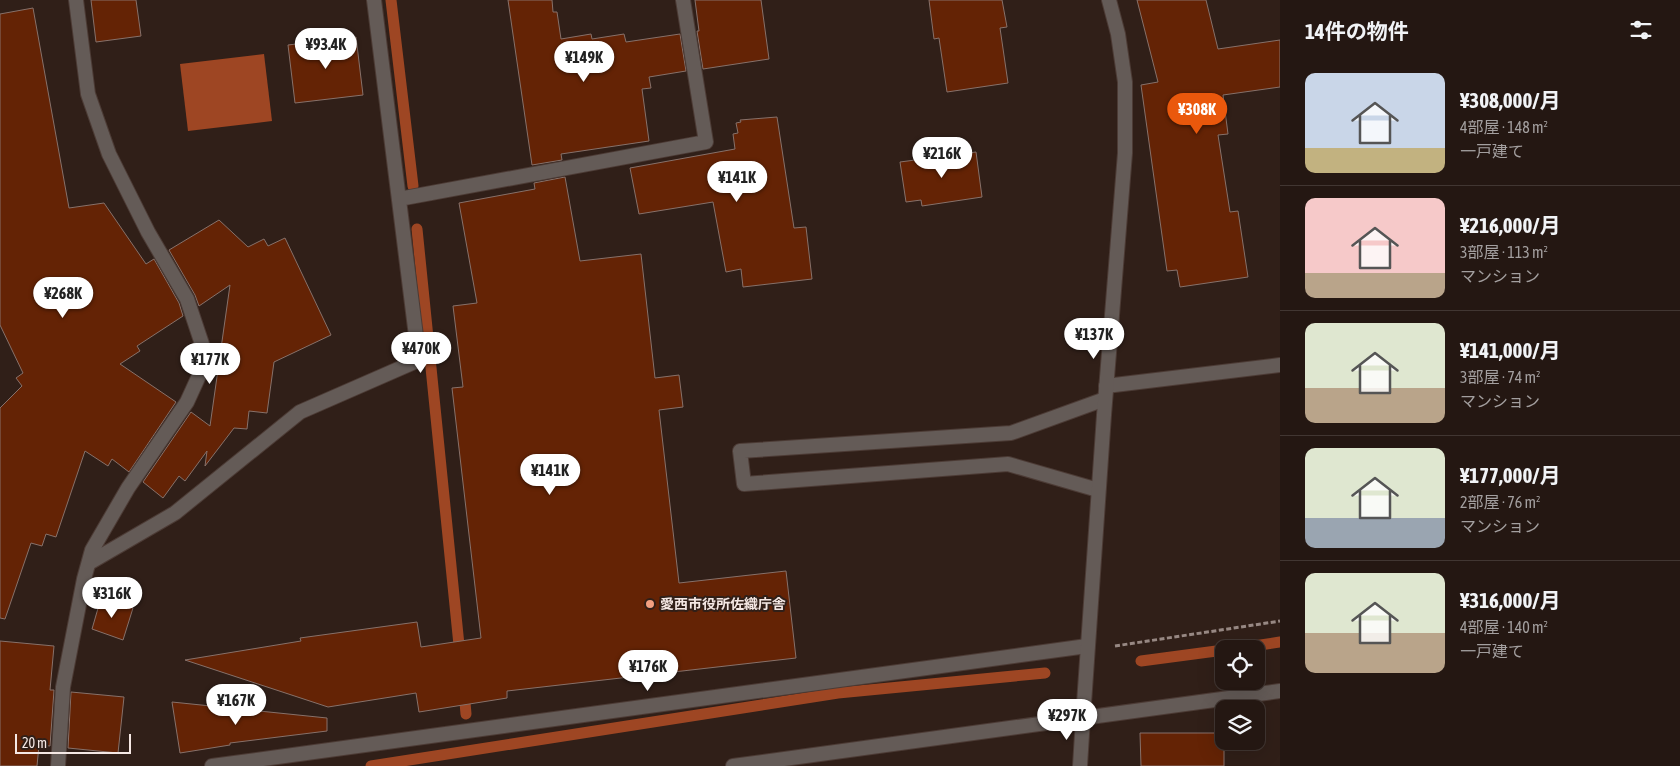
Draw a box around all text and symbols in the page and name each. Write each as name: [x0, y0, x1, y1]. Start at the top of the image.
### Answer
icon: filters: [1627, 16, 1655, 44]
text: 14件の物件: [1305, 19, 1409, 43]
pin: ¥93.4K: [285, 28, 367, 70]
text: ¥93.4K: [306, 35, 346, 53]
pin: ¥149K: [549, 41, 619, 83]
text: ¥149K: [565, 48, 603, 66]
text: ¥308,000/月: [1460, 88, 1560, 112]
pin: ¥308K: [1162, 92, 1232, 135]
icon: home: [1345, 93, 1405, 153]
text: ¥308K: [1178, 100, 1216, 118]
text: 4部屋 · 148 m²: [1460, 118, 1548, 136]
pin: ¥216K: [907, 136, 977, 179]
text: 一戸建て: [1460, 142, 1524, 160]
text: ¥216K: [923, 144, 961, 162]
pin: ¥141K: [702, 160, 772, 203]
text: ¥141K: [718, 168, 756, 186]
text: ¥216,000/月: [1460, 213, 1560, 237]
icon: home: [1345, 218, 1405, 278]
text: 3部屋 · 113 m²: [1460, 243, 1548, 261]
text: マンション: [1460, 267, 1540, 285]
pin: ¥268K: [28, 276, 98, 319]
text: ¥268K: [44, 284, 82, 302]
pin: ¥137K: [1059, 318, 1129, 360]
text: ¥137K: [1075, 325, 1113, 343]
pin: ¥470K: [386, 332, 456, 374]
text: ¥141,000/月: [1460, 338, 1560, 362]
text: ¥470K: [402, 339, 440, 357]
pin: ¥177K: [175, 342, 245, 385]
icon: home: [1345, 343, 1405, 403]
text: ¥177K: [191, 350, 229, 368]
text: 3部屋 · 74 m²: [1460, 368, 1541, 386]
text: マンション: [1460, 392, 1540, 410]
pin: ¥141K: [515, 454, 585, 496]
text: ¥141K: [531, 461, 569, 479]
text: ¥177,000/月: [1460, 463, 1560, 487]
icon: home: [1345, 468, 1405, 528]
text: 2部屋 · 76 m²: [1460, 493, 1541, 511]
text: マンション: [1460, 517, 1540, 535]
pin: ¥316K: [77, 576, 147, 619]
text: ¥316K: [93, 584, 131, 602]
text: ¥316,000/月: [1460, 588, 1560, 612]
icon: home: [1345, 593, 1405, 653]
place label: 愛西市役所佐織庁舎: [660, 596, 786, 612]
marker: 愛西市役所佐織庁舎: [644, 598, 656, 610]
text: 4部屋 · 140 m²: [1460, 618, 1548, 636]
map controls: [1215, 640, 1265, 750]
button: locate: [1215, 640, 1265, 690]
text: 一戸建て: [1460, 642, 1524, 660]
pin: ¥176K: [613, 650, 683, 692]
text: ¥176K: [629, 657, 667, 675]
pin: ¥167K: [201, 684, 271, 726]
text: ¥167K: [217, 691, 255, 709]
pin: ¥297K: [1032, 698, 1102, 741]
button: layers: [1215, 700, 1265, 750]
text: ¥297K: [1048, 706, 1086, 724]
scale bar: [15, 731, 131, 754]
text: 20 m: [22, 735, 47, 751]

